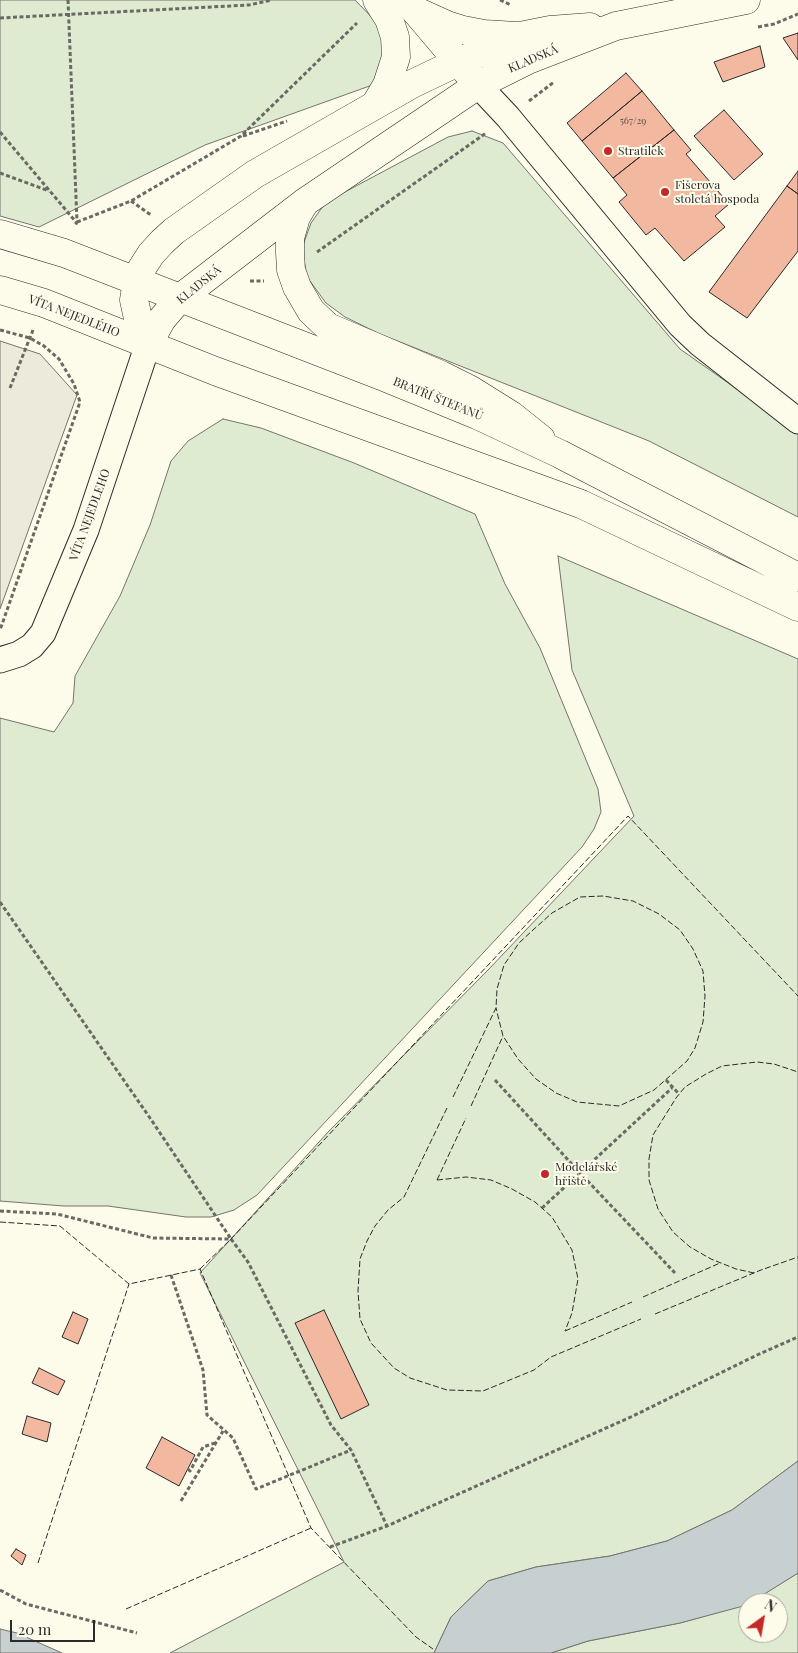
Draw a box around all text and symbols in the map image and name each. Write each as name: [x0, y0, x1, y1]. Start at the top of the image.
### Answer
street label: KLADSKÁ: [506, 42, 560, 76]
house number: 567/29: [620, 115, 646, 127]
place label: Stratilek: [618, 144, 664, 158]
marker: Stratilek: [602, 145, 614, 157]
place label: Fišerova stoletá hospoda: [675, 178, 759, 206]
marker: Fišerova stoletá hospoda: [659, 186, 671, 198]
street label: KLADSKÁ: [174, 263, 224, 307]
street label: VÍTA NEJEDLÉHO: [26, 292, 122, 340]
street label: BRATŘÍ ŠTEFANŮ: [391, 374, 485, 424]
street label: VÍTA NEJEDLEHO: [67, 467, 113, 563]
place label: Modelářské hřiště: [555, 1160, 617, 1188]
marker: Modelářské hřiště: [539, 1168, 551, 1180]
north arrow: [738, 1593, 788, 1643]
text: N: [761, 1595, 780, 1616]
scale bar: [12, 1610, 98, 1642]
text: 20 m: [18, 1619, 51, 1639]

